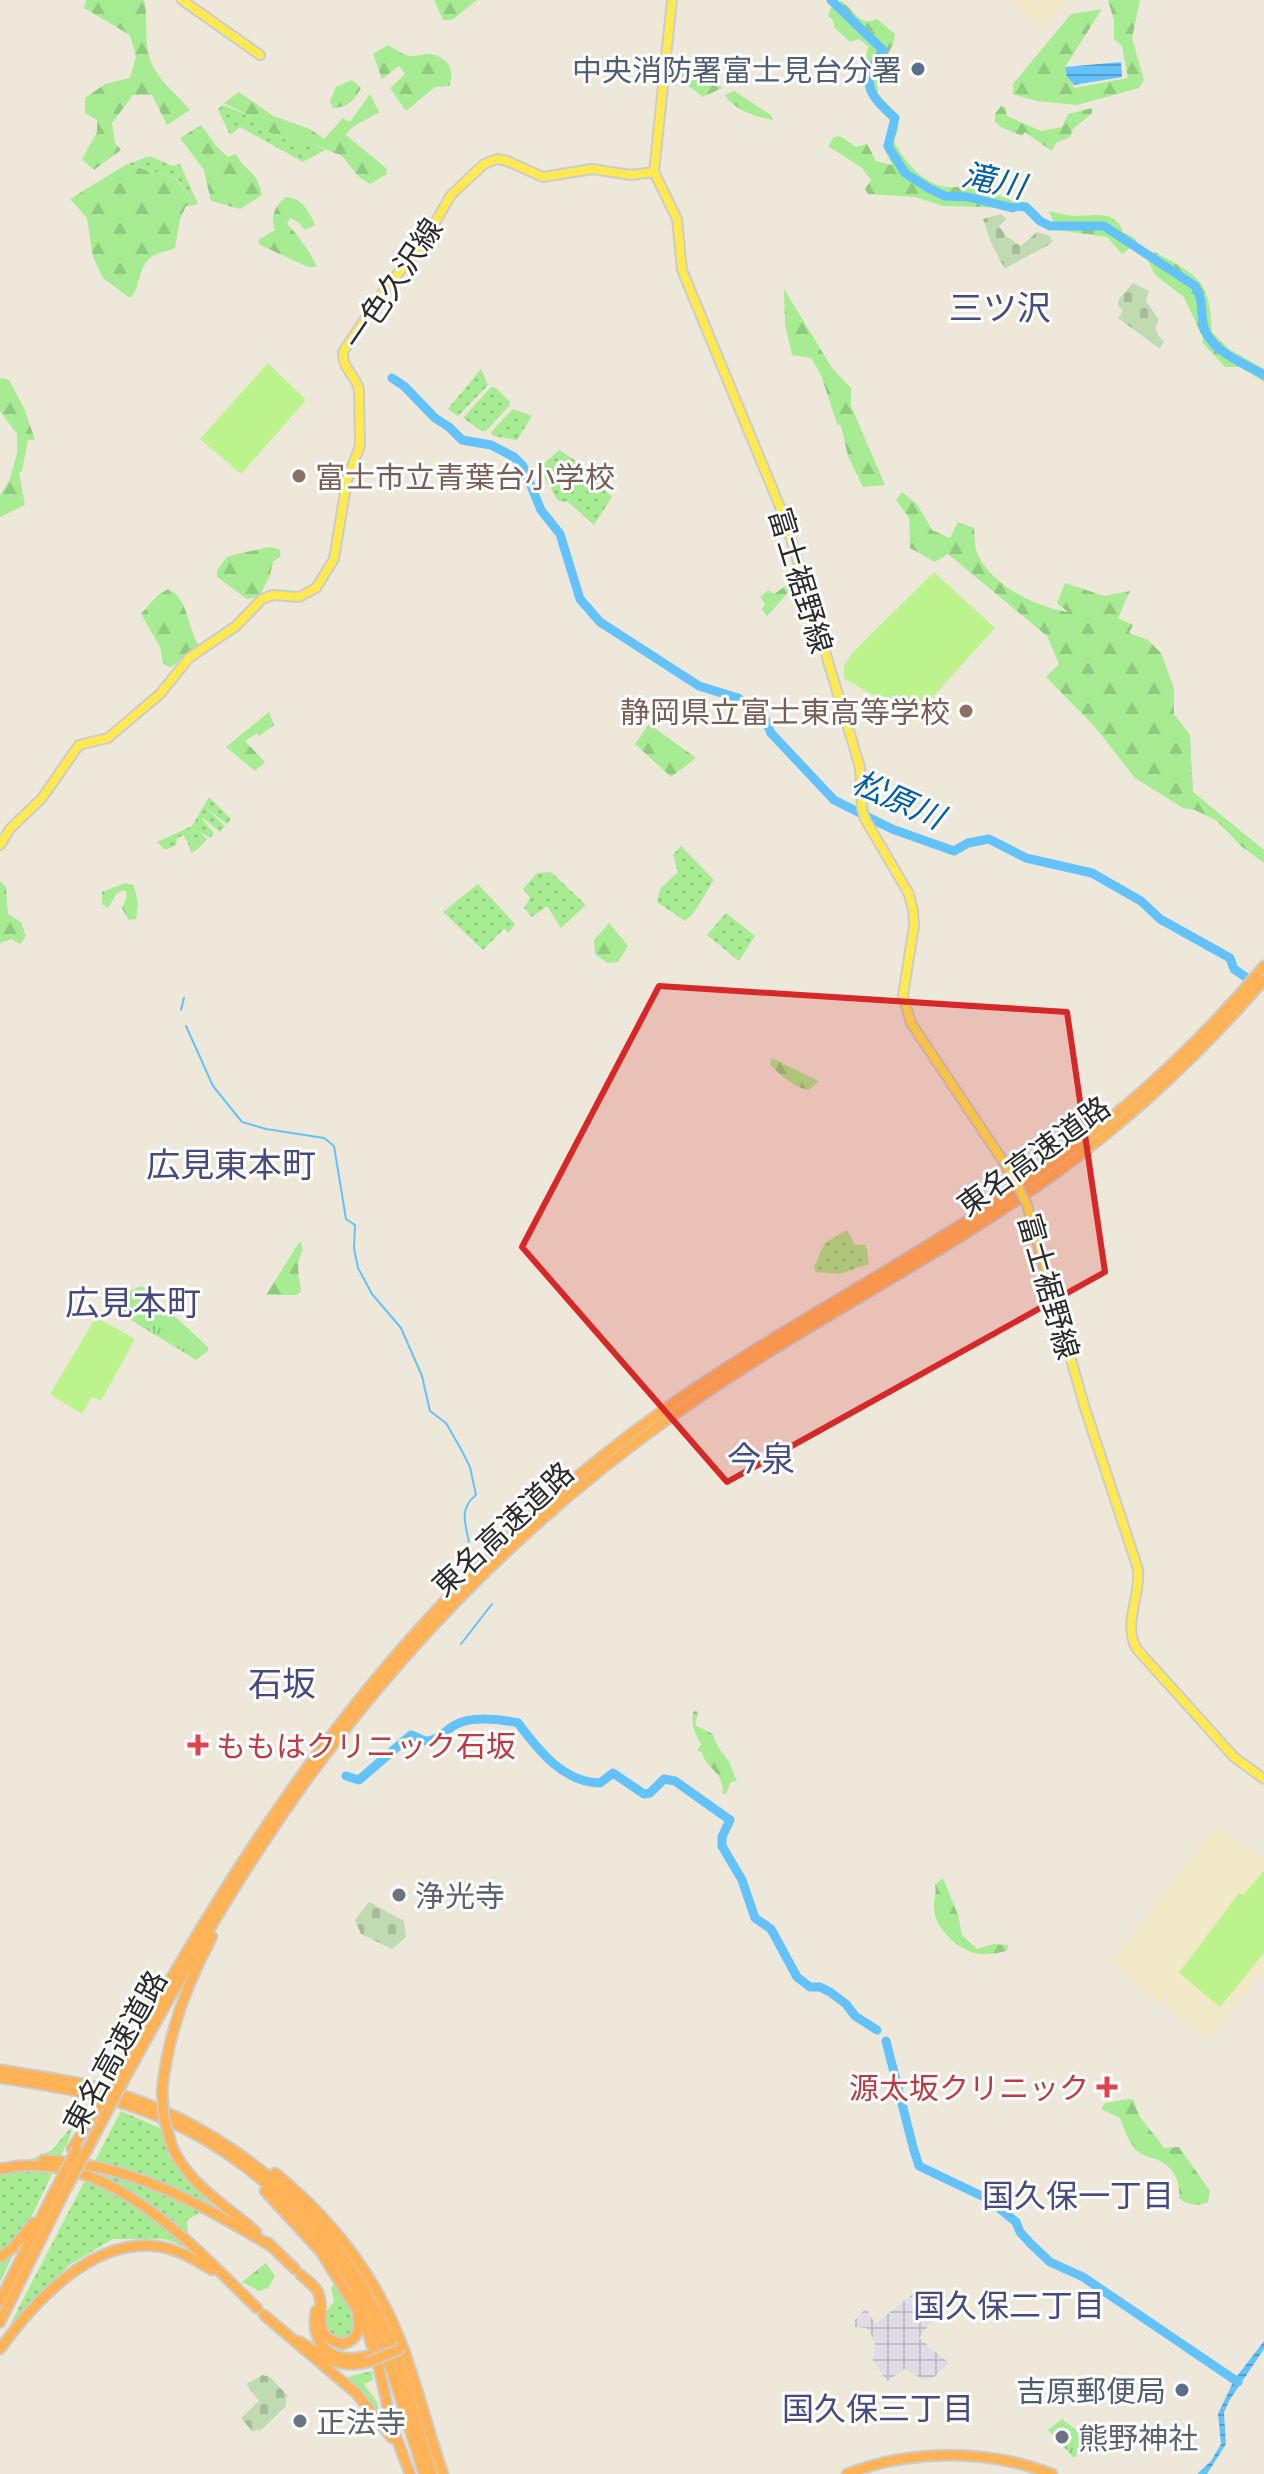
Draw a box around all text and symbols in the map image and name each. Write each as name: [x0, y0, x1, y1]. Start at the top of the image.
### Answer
place label: 中央消防署富士見台分署: [572, 51, 902, 87]
marker: 中央消防署富士見台分署: [909, 60, 927, 78]
water label: 滝川: [959, 154, 1032, 205]
street label: 一色久沢線: [335, 211, 449, 355]
district label: 三ツ沢: [949, 286, 1051, 327]
place label: 富士市立青葉台小学校: [315, 458, 615, 494]
marker: 富士市立青葉台小学校: [290, 467, 308, 485]
street label: 富士裾野線: [763, 503, 841, 657]
place label: 静岡県立富士東高等学校: [620, 693, 950, 729]
marker: 静岡県立富士東高等学校: [957, 702, 975, 720]
water label: 松原川: [847, 761, 953, 836]
street label: 東名高速道路: [950, 1088, 1116, 1222]
district label: 広見東本町: [146, 1143, 316, 1184]
street label: 富士裾野線: [1012, 1209, 1088, 1363]
district label: 広見本町: [65, 1281, 201, 1322]
district label: 今泉: [727, 1437, 795, 1478]
street label: 東名高速道路: [424, 1453, 580, 1603]
district label: 石坂: [248, 1662, 316, 1703]
place label: ももはクリニック石坂: [216, 1727, 516, 1763]
marker: ももはクリニック石坂: [187, 1734, 209, 1756]
place label: 浄光寺: [415, 1877, 505, 1913]
marker: 浄光寺: [390, 1886, 408, 1904]
street label: 東名高速道路: [55, 1964, 173, 2138]
place label: 源太坂クリニック: [849, 2069, 1089, 2105]
marker: 源太坂クリニック: [1096, 2076, 1118, 2098]
district label: 国久保一丁目: [982, 2175, 1174, 2213]
district label: 国久保二丁目: [913, 2285, 1105, 2323]
place label: 吉原郵便局: [1016, 2372, 1166, 2408]
marker: 吉原郵便局: [1173, 2381, 1191, 2399]
district label: 国久保三丁目: [782, 2388, 974, 2426]
place label: 正法寺: [316, 2403, 406, 2439]
marker: 正法寺: [291, 2412, 309, 2430]
place label: 熊野神社: [1078, 2419, 1198, 2455]
marker: 熊野神社: [1053, 2428, 1071, 2446]

